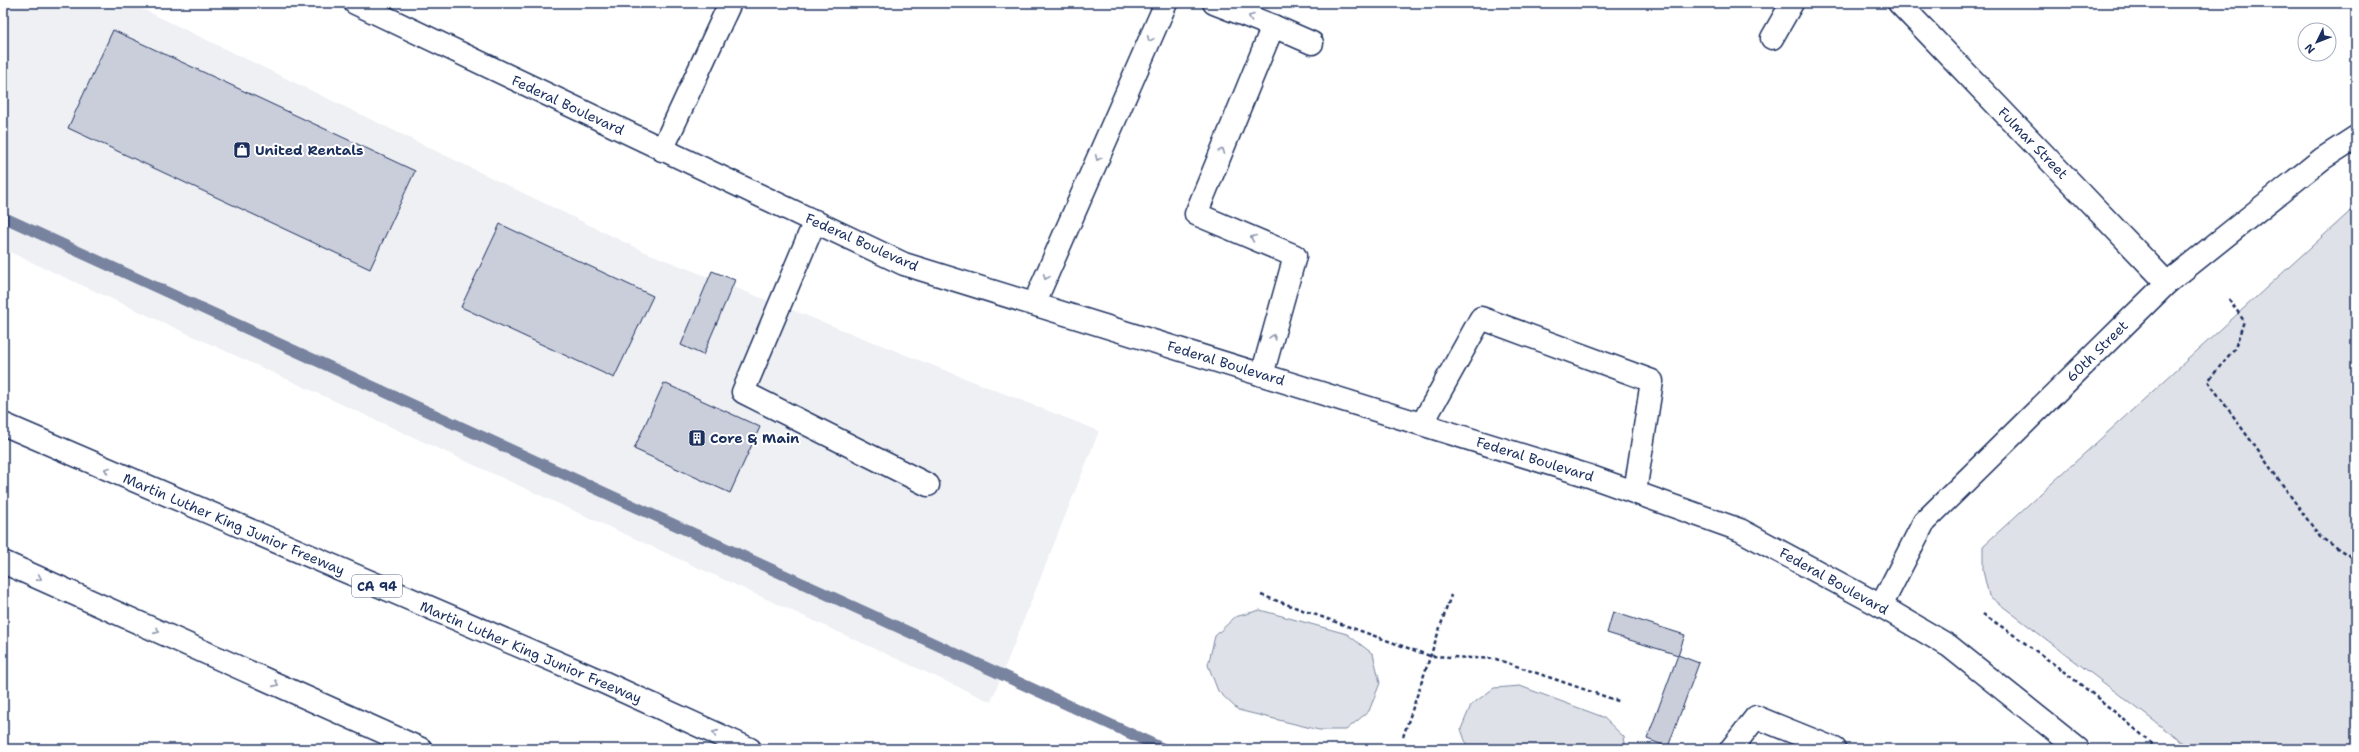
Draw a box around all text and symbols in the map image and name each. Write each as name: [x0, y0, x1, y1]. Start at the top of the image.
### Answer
one-way arrow: [1248, 14, 1255, 22]
north arrow: [2297, 22, 2337, 62]
one-way arrow: [1147, 35, 1155, 42]
text: N: [2301, 40, 2319, 57]
street label: Federal Boulevard: [509, 71, 627, 139]
street label: Fulmar Street: [1994, 103, 2072, 183]
shop icon: United Rentals: [232, 140, 252, 160]
place label: United Rentals: [255, 141, 364, 159]
one-way arrow: [1217, 147, 1225, 154]
one-way arrow: [1095, 153, 1103, 161]
street label: Federal Boulevard: [803, 209, 922, 275]
one-way arrow: [1250, 235, 1257, 243]
one-way arrow: [1043, 272, 1051, 280]
street label: 60th Street: [2062, 316, 2132, 386]
one-way arrow: [1268, 334, 1277, 341]
street label: Federal Boulevard: [1165, 337, 1287, 389]
building icon: Core & Main: [687, 428, 707, 448]
place label: Core & Main: [710, 429, 799, 447]
street label: Federal Boulevard: [1474, 433, 1596, 485]
one-way arrow: [104, 467, 112, 475]
street label: Martin Luther King Junior Freeway: [120, 469, 348, 579]
street label: Federal Boulevard: [1776, 544, 1892, 619]
one-way arrow: [35, 573, 42, 581]
road number: CA 94: [352, 575, 402, 597]
street label: Martin Luther King Junior Freeway: [417, 597, 645, 707]
one-way arrow: [153, 626, 161, 634]
one-way arrow: [271, 679, 279, 687]
one-way arrow: [711, 730, 719, 738]

